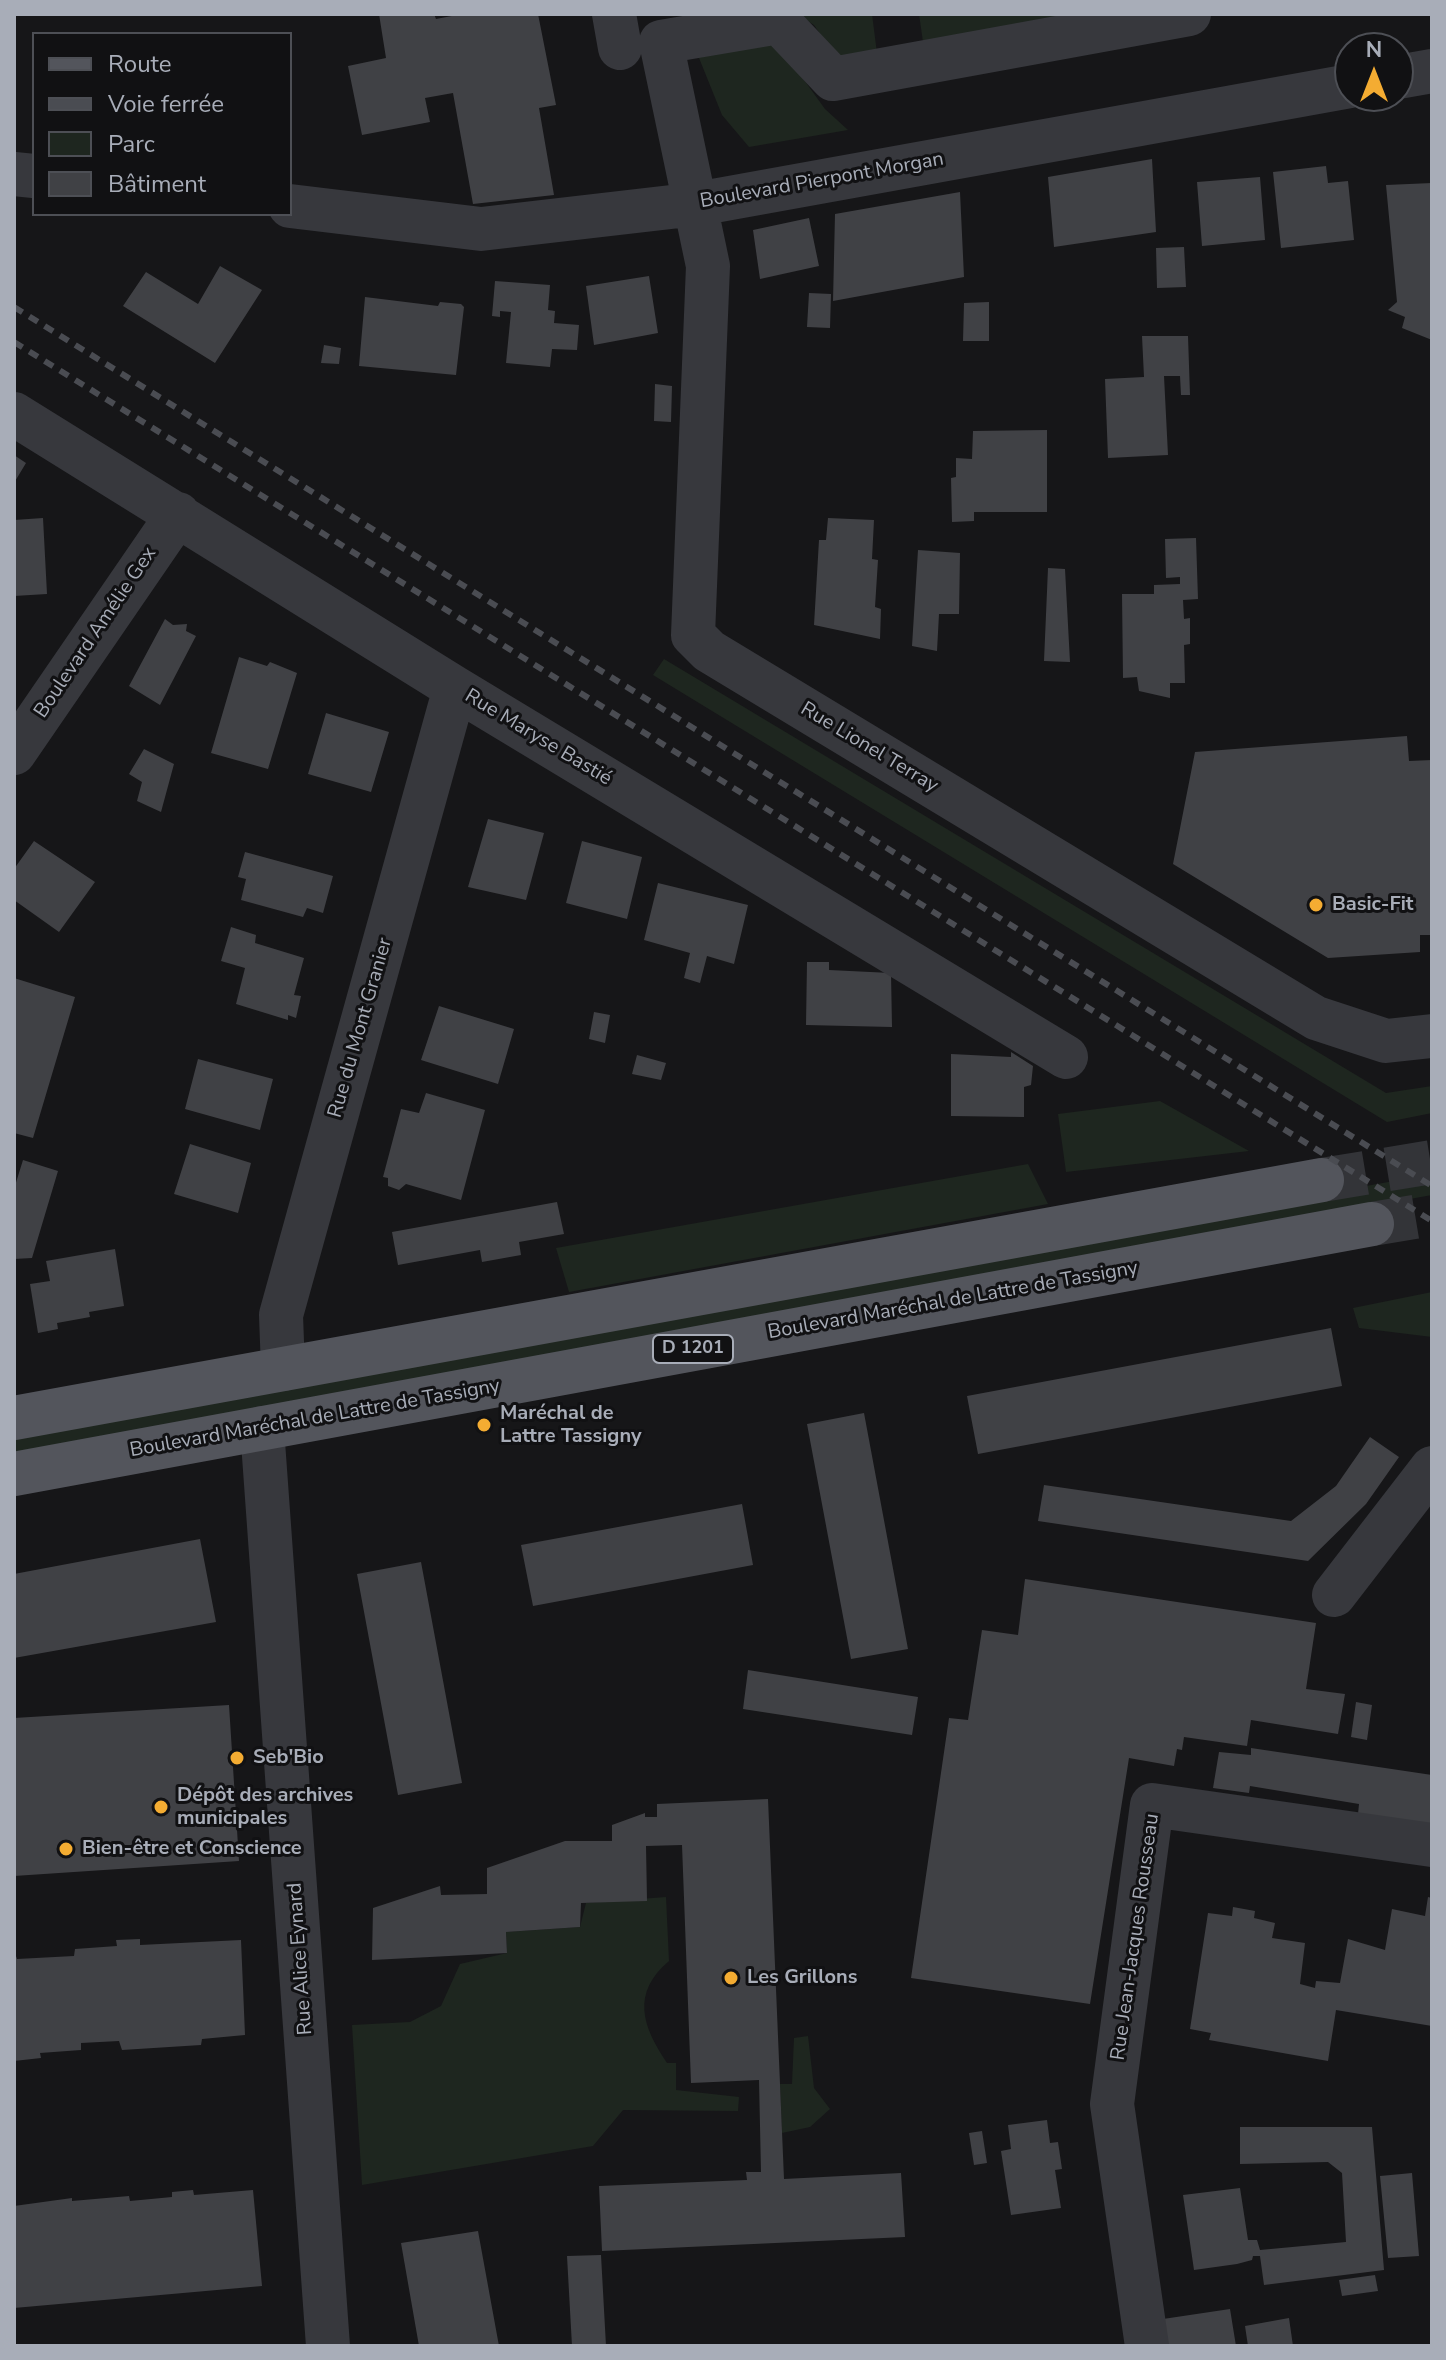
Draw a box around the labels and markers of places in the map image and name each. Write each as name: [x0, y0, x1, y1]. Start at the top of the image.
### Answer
place label: Basic-Fit: [1332, 893, 1413, 917]
marker: Basic-Fit: [1307, 896, 1325, 914]
place label: Maréchal de Lattre Tassigny: [500, 1402, 642, 1449]
marker: Maréchal de Lattre Tassigny: [475, 1416, 493, 1434]
place label: Seb'Bio: [253, 1746, 324, 1770]
marker: Seb'Bio: [228, 1749, 246, 1767]
place label: Dépôt des archives municipales: [177, 1784, 353, 1831]
marker: Dépôt des archives municipales: [152, 1798, 170, 1816]
place label: Bien-être et Conscience: [82, 1837, 302, 1861]
marker: Bien-être et Conscience: [57, 1840, 75, 1858]
place label: Les Grillons: [747, 1966, 857, 1990]
marker: Les Grillons: [722, 1969, 740, 1987]

